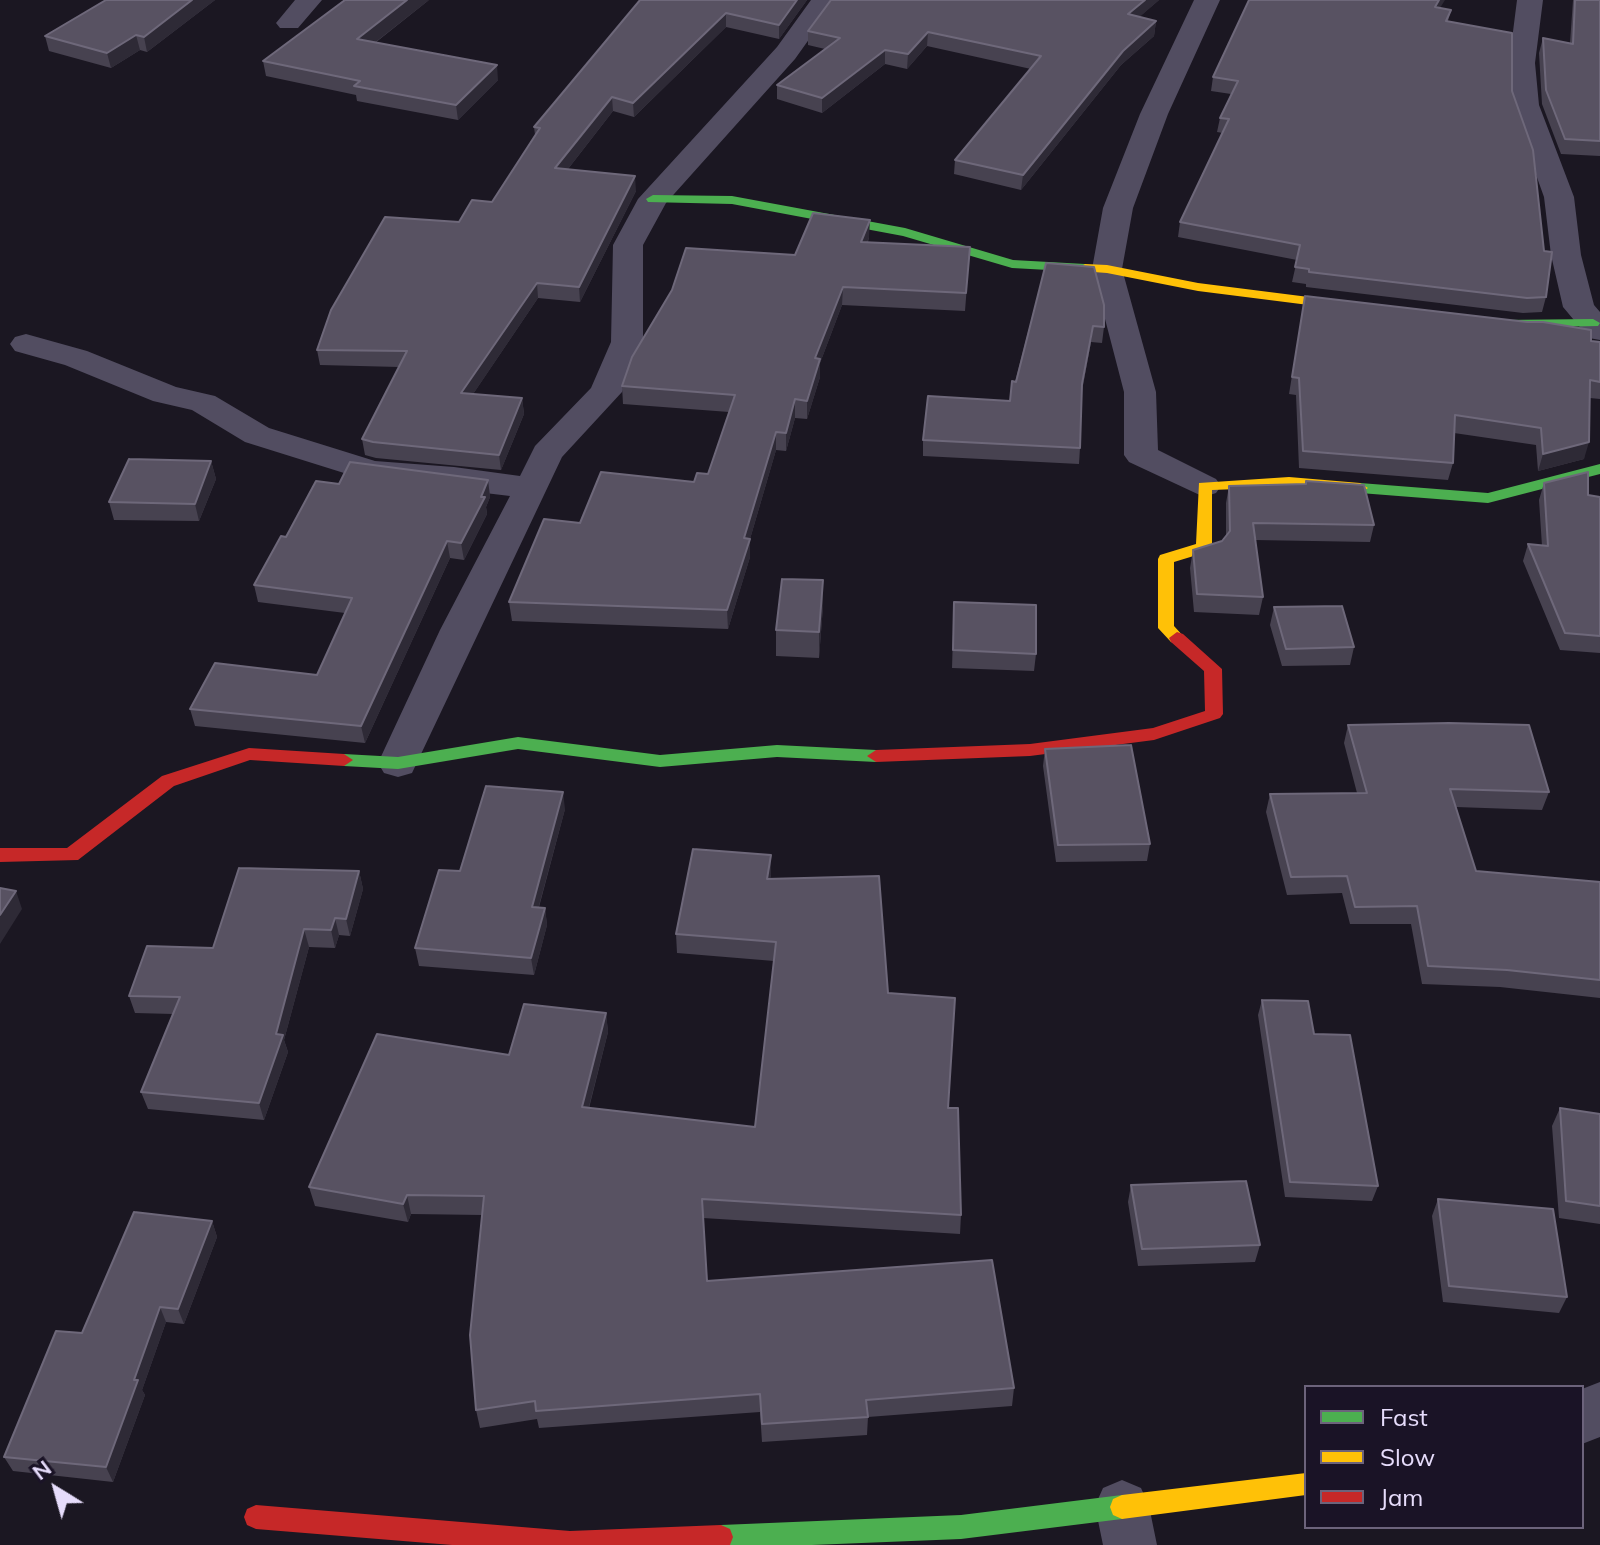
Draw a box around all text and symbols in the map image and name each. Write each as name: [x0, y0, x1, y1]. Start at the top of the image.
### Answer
legend: [1304, 1385, 1584, 1529]
text: Fast: [1380, 1402, 1428, 1432]
text: Slow: [1380, 1442, 1435, 1472]
north arrow: [16, 1449, 96, 1529]
text: N: [26, 1454, 57, 1486]
text: Jam: [1380, 1482, 1423, 1512]

